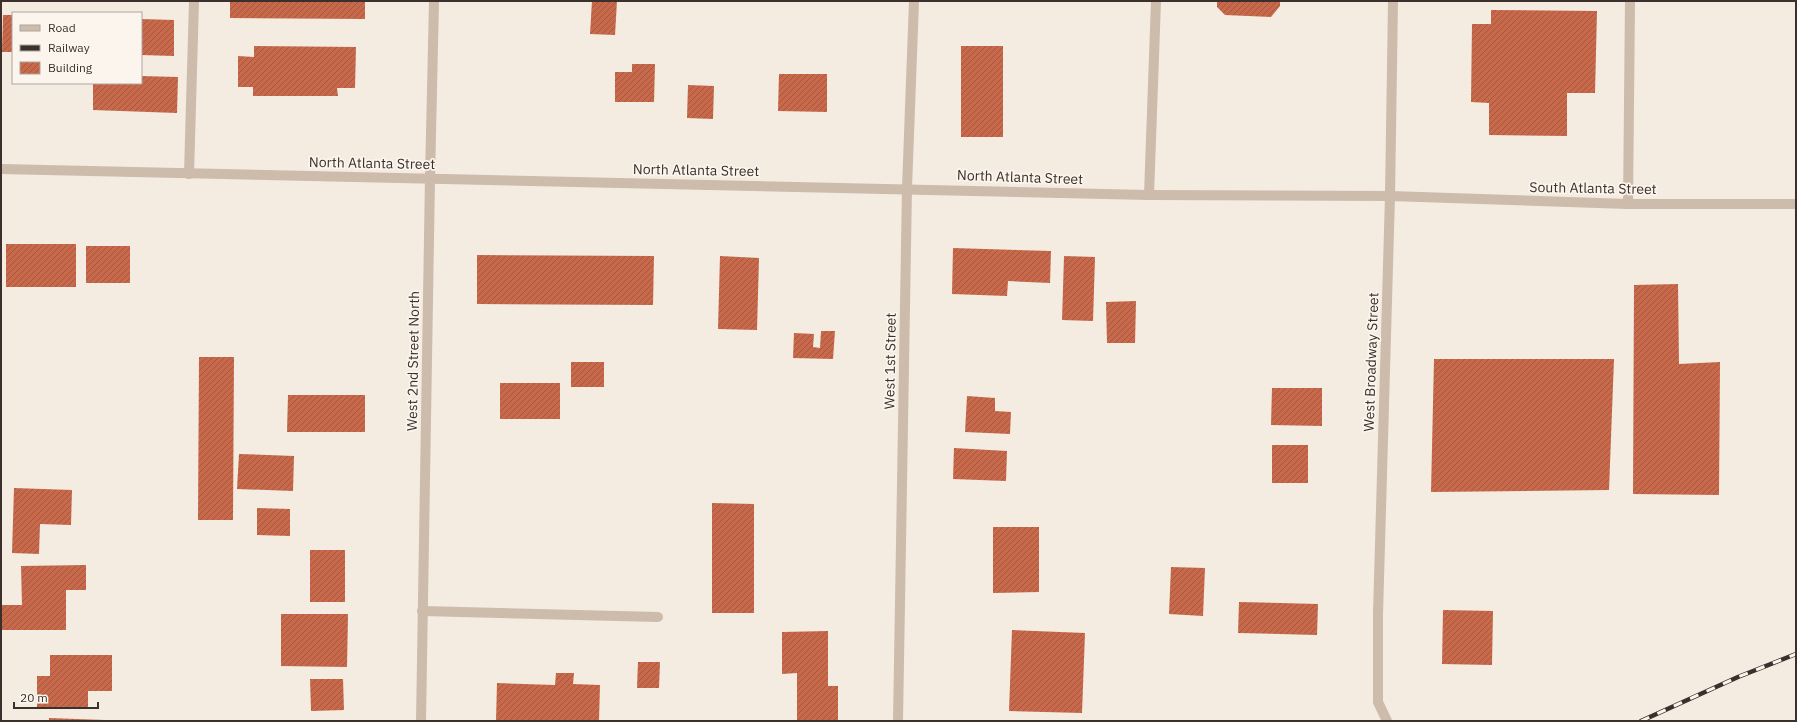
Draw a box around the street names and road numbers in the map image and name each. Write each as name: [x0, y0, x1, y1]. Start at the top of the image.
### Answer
street label: North Atlanta Street: [309, 153, 435, 173]
street label: North Atlanta Street: [633, 160, 759, 180]
street label: North Atlanta Street: [957, 166, 1083, 188]
street label: South Atlanta Street: [1529, 178, 1657, 198]
street label: West 2nd Street North: [403, 291, 423, 431]
street label: West Broadway Street: [1360, 292, 1382, 432]
street label: West 1st Street: [880, 312, 900, 409]

